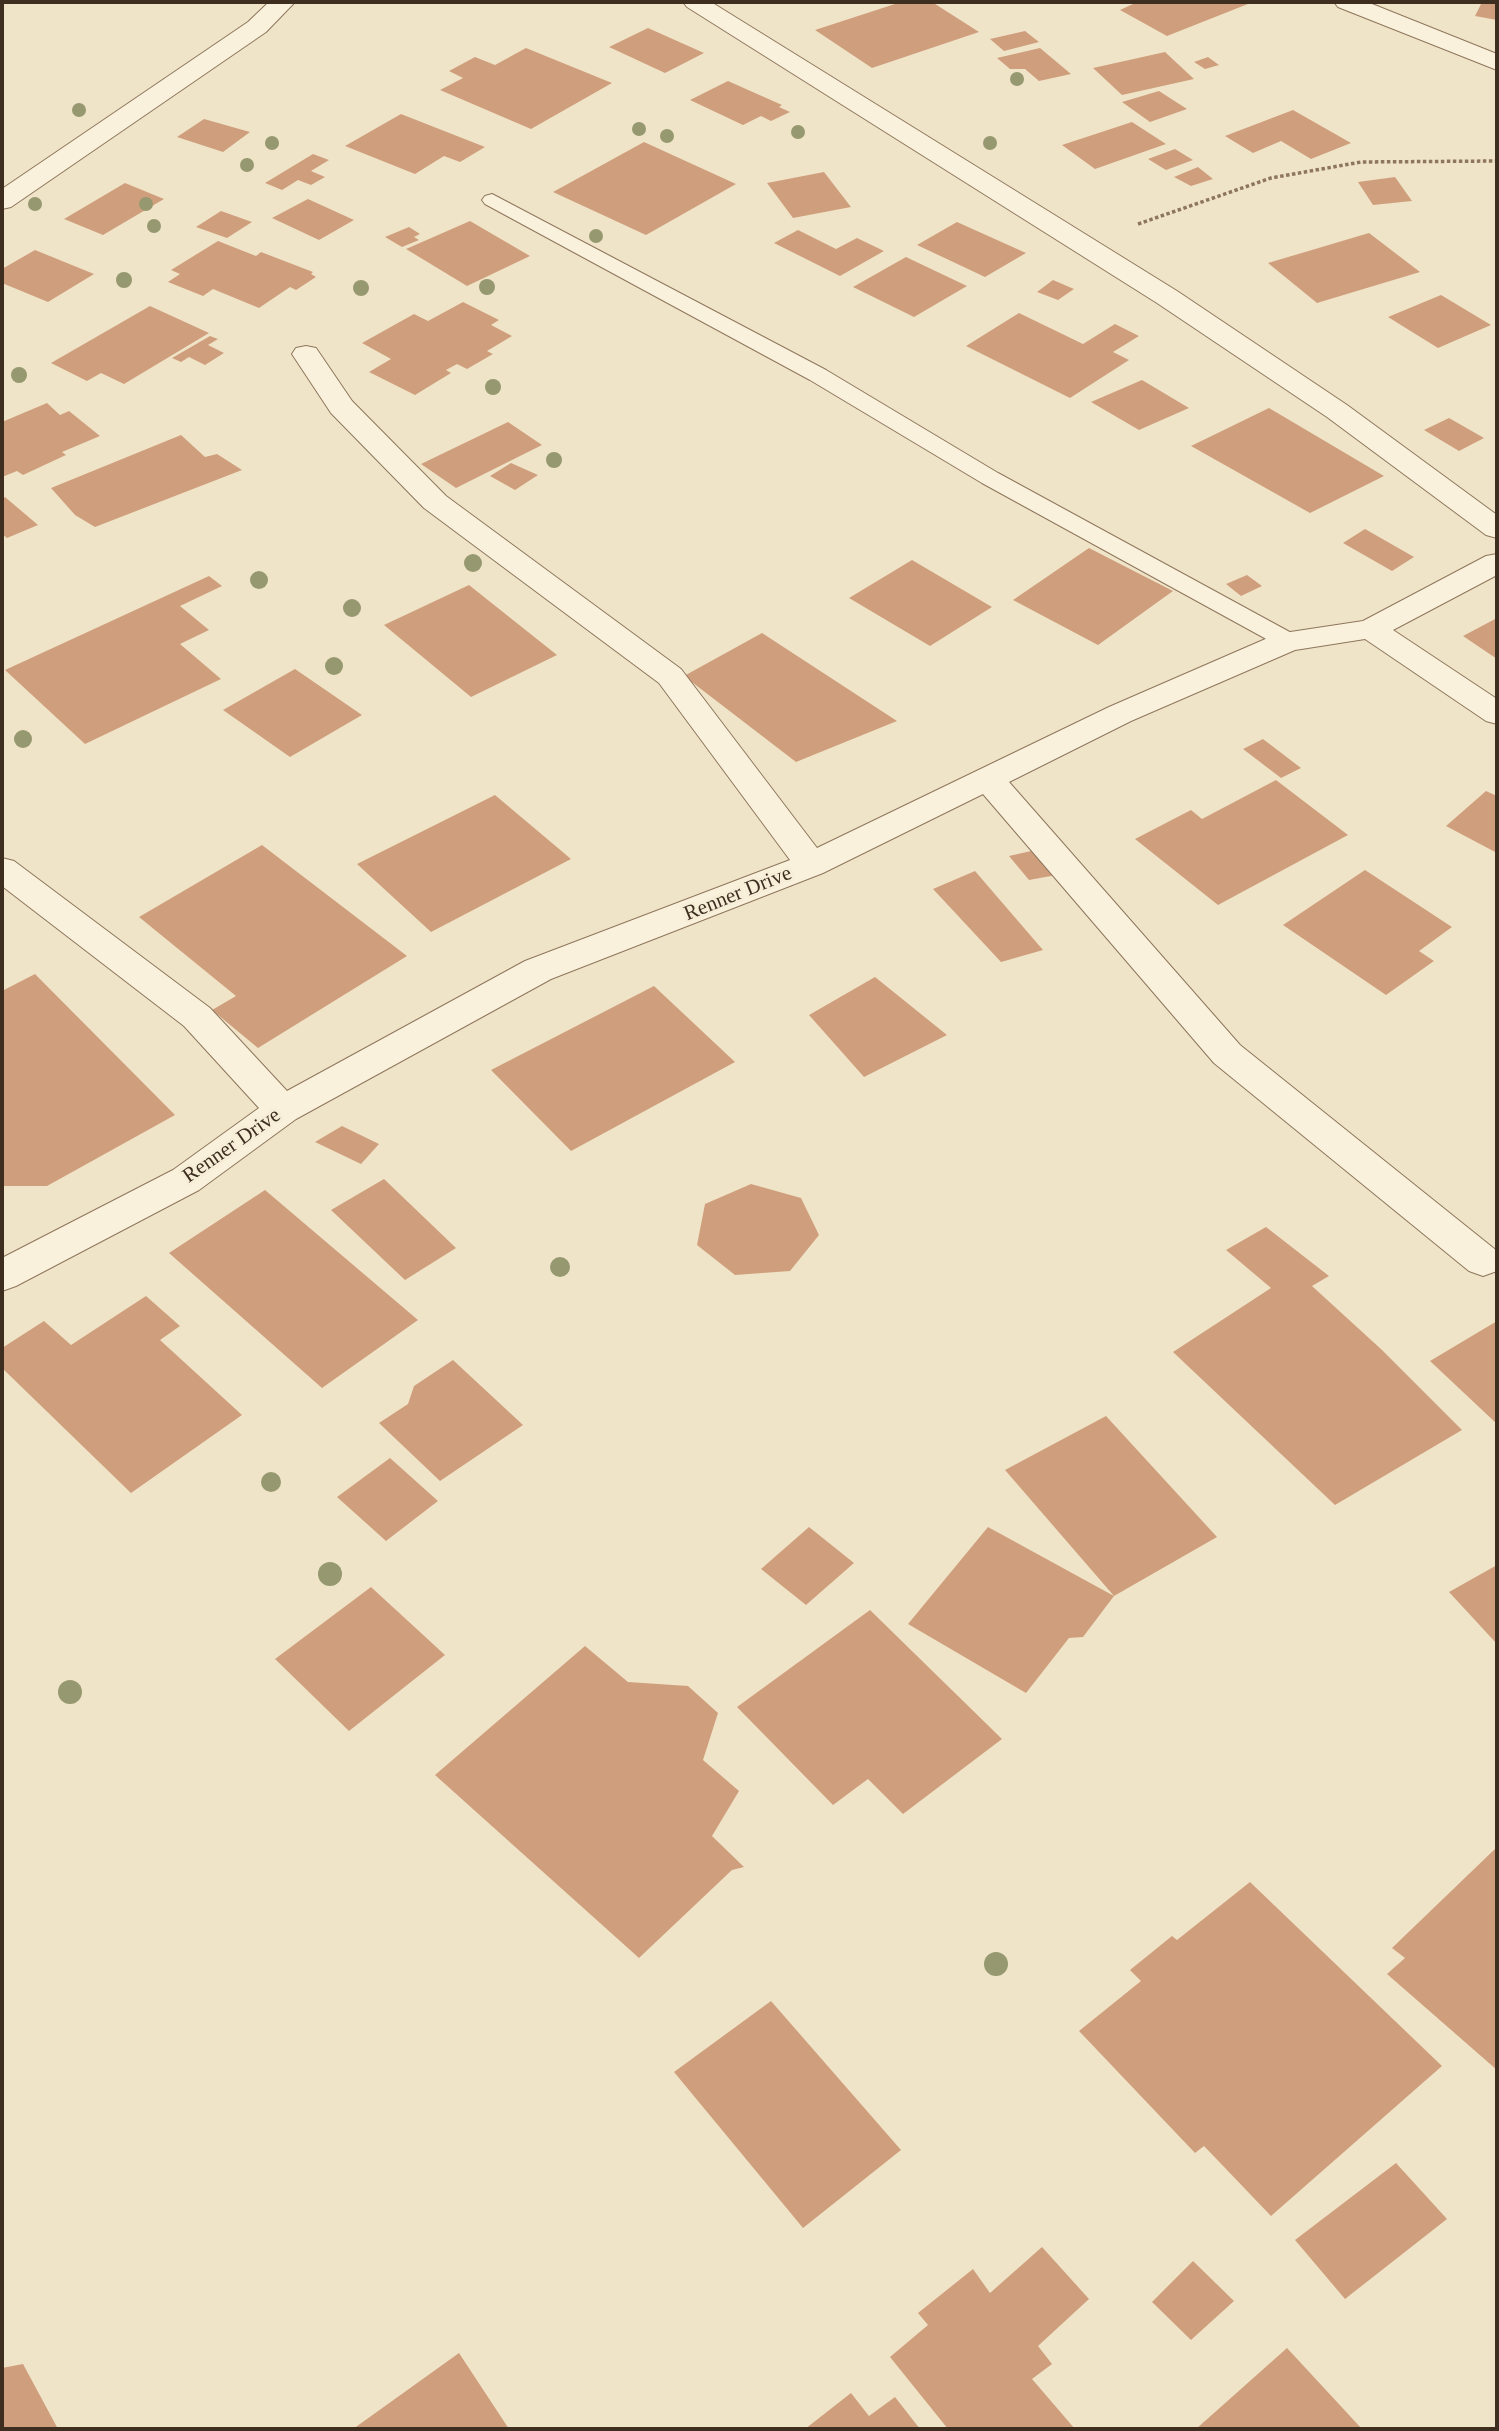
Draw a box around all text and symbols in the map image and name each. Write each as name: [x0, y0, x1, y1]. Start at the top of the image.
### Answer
street label: Renner Drive: [681, 861, 795, 927]
street label: Renner Drive: [178, 1103, 286, 1189]

